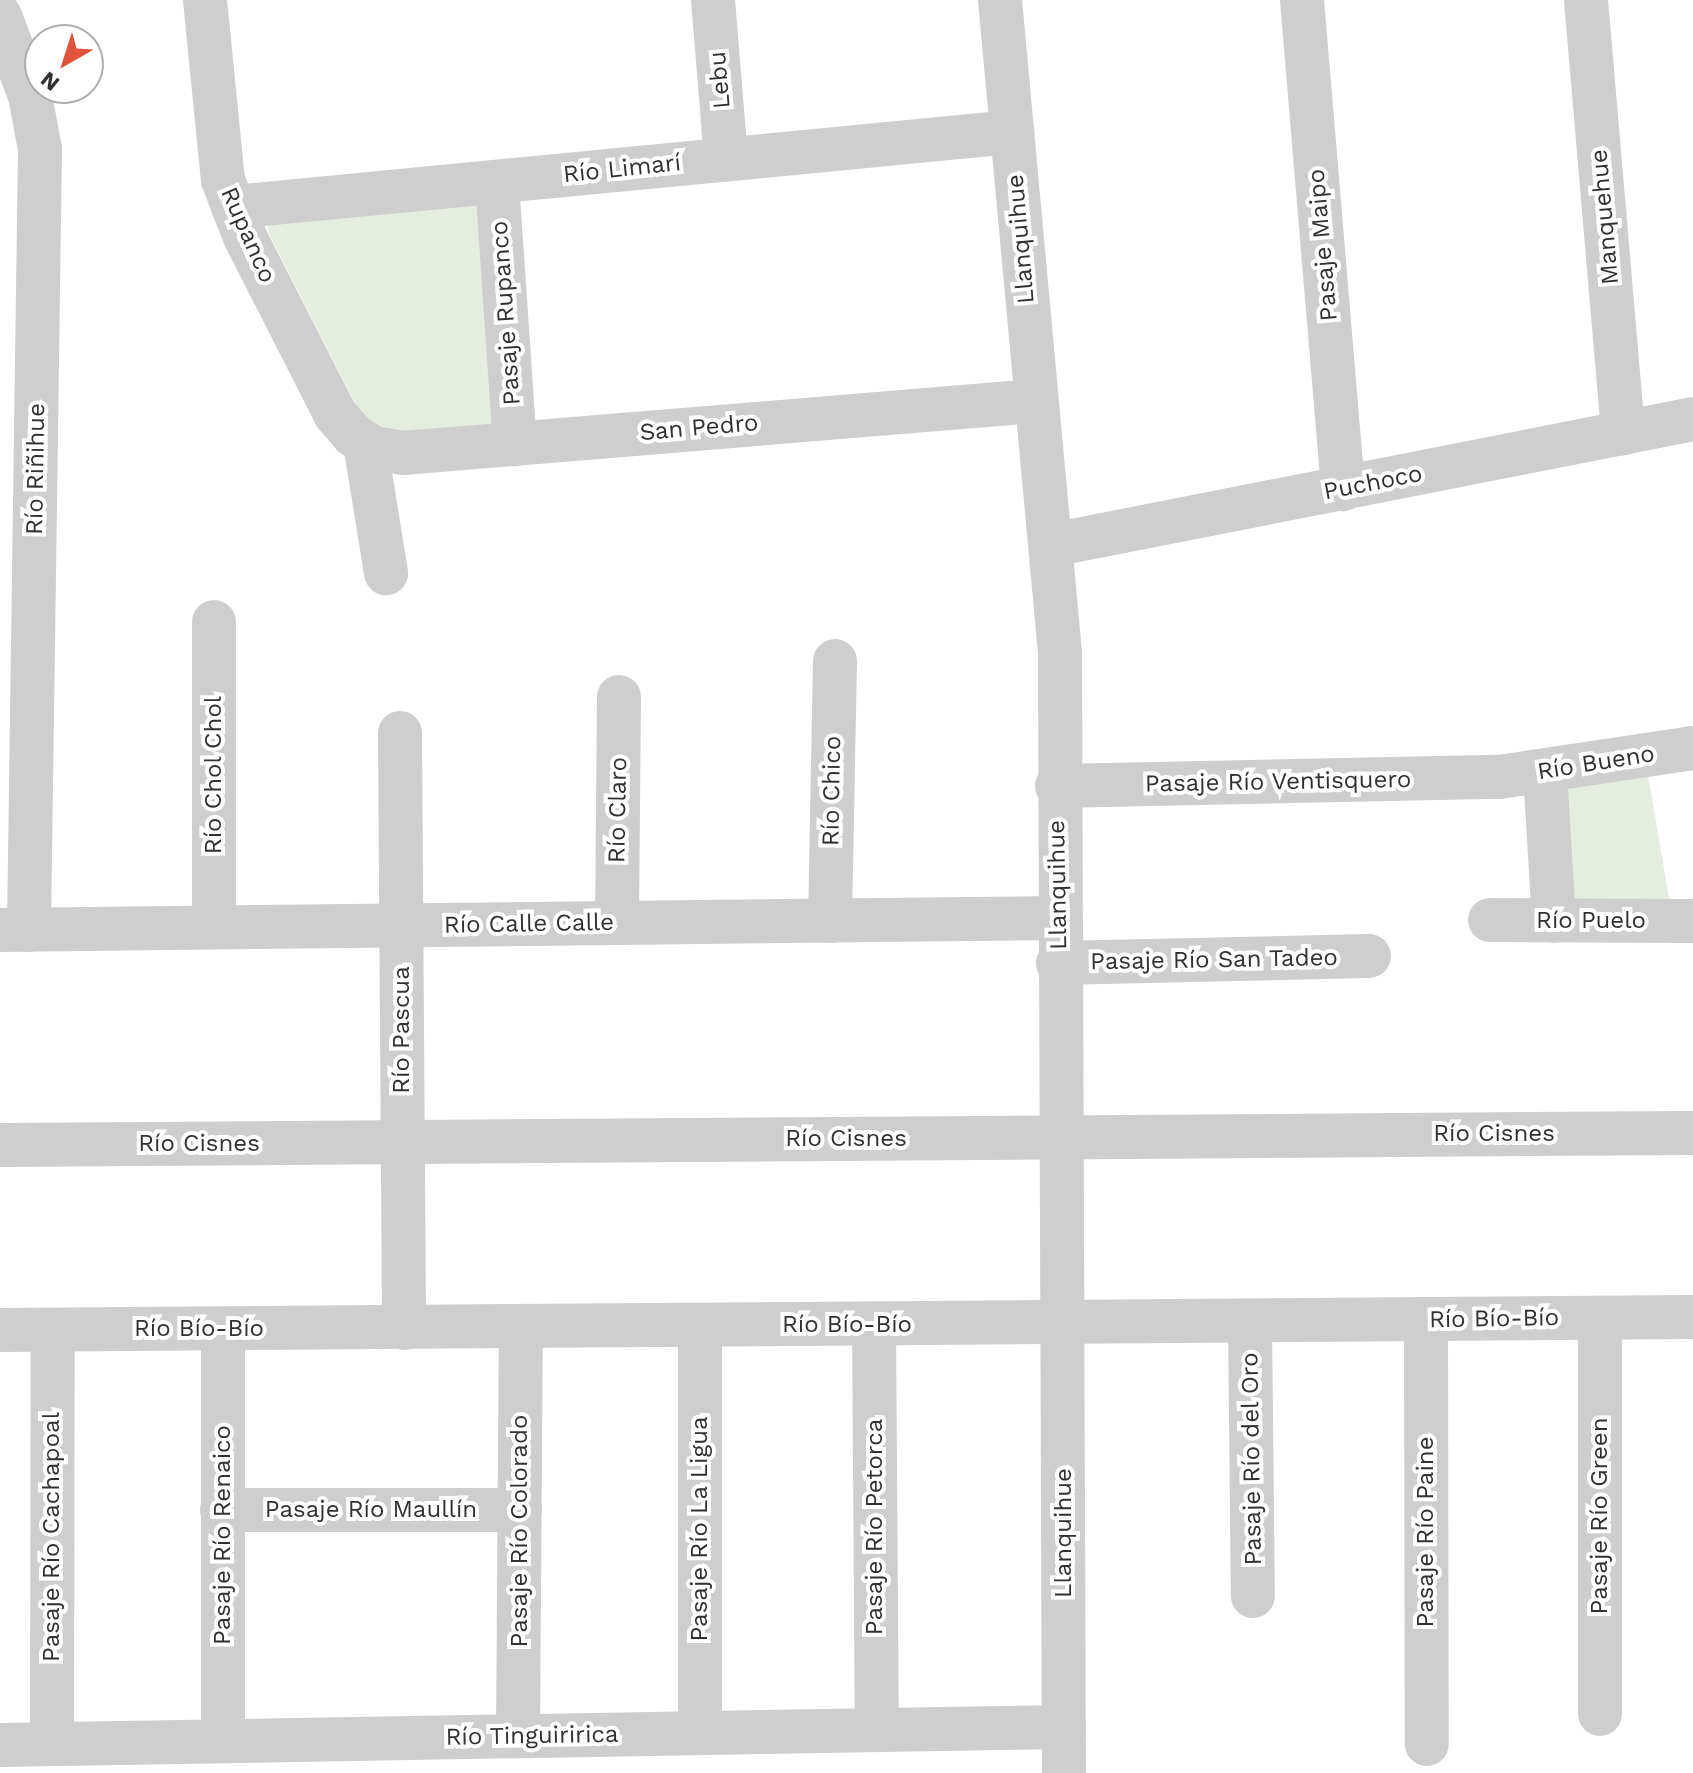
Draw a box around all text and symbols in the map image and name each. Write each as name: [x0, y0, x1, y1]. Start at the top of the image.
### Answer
north arrow: [24, 24, 104, 104]
street label: Lebu: [703, 50, 737, 110]
text: N: [36, 67, 64, 96]
street label: Manquehue: [1585, 148, 1625, 286]
street label: Río Limarí: [562, 149, 682, 189]
street label: Pasaje Maipo: [1302, 168, 1344, 322]
street label: Llanquihue: [1001, 173, 1041, 305]
street label: Rupanco: [214, 183, 282, 287]
street label: Pasaje Rupanco: [485, 220, 527, 406]
street label: Río Riñihue: [20, 403, 52, 535]
street label: San Pedro: [639, 408, 759, 448]
street label: Puchoco: [1321, 459, 1425, 507]
street label: Río Chol Chol: [200, 695, 228, 855]
street label: Río Chico: [817, 736, 847, 846]
street label: Río Bueno: [1535, 740, 1657, 786]
street label: Río Claro: [603, 757, 633, 863]
street label: Pasaje Río Ventisquero: [1144, 765, 1412, 799]
street label: Llanquihue: [1042, 820, 1074, 950]
street label: Río Puelo: [1536, 907, 1646, 935]
street label: Río Calle Calle: [444, 908, 614, 940]
street label: Pasaje Río San Tadeo: [1090, 943, 1338, 977]
street label: Río Pascua: [388, 966, 416, 1094]
street label: Río Cisnes: [1433, 1120, 1555, 1148]
street label: Río Cisnes: [785, 1125, 907, 1153]
street label: Río Cisnes: [138, 1130, 260, 1158]
street label: Río Bío-Bío: [1429, 1303, 1559, 1335]
street label: Río Bío-Bío: [782, 1311, 912, 1339]
street label: Río Bío-Bío: [134, 1315, 264, 1343]
street label: Pasaje Río del Oro: [1236, 1352, 1268, 1566]
street label: Pasaje Río Cachapoal: [38, 1412, 66, 1662]
street label: Pasaje Río Colorado: [506, 1415, 534, 1647]
street label: Pasaje Río La Ligua: [686, 1416, 714, 1642]
street label: Pasaje Río Green: [1586, 1417, 1614, 1615]
street label: Pasaje Río Petorca: [861, 1419, 889, 1635]
street label: Pasaje Río Renaico: [209, 1425, 237, 1645]
street label: Pasaje Río Paine: [1412, 1437, 1440, 1627]
street label: Llanquihue: [1050, 1468, 1078, 1598]
street label: Pasaje Río Maullín: [265, 1496, 477, 1524]
street label: Río Tinguiririca: [445, 1720, 619, 1752]

